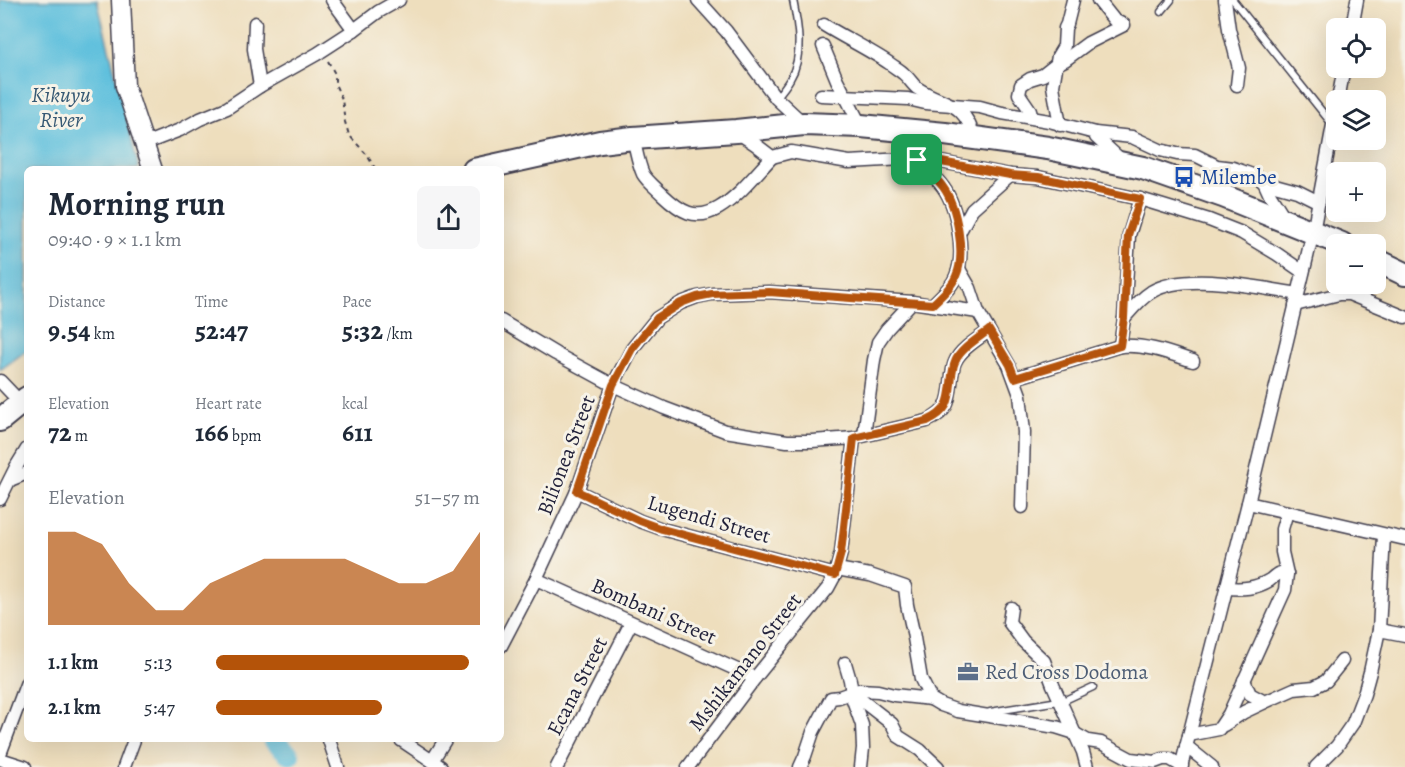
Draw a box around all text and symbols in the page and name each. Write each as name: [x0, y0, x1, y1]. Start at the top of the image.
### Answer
map controls: [1326, 18, 1386, 294]
button: locate: [1326, 18, 1386, 78]
water label: Kikuyu River: [31, 80, 91, 135]
button: layers: [1326, 90, 1386, 150]
pin: [891, 134, 942, 185]
icon: arrive: [900, 143, 933, 176]
button: +: [1326, 162, 1386, 222]
place label: Milembe: [1201, 163, 1277, 191]
bus stop icon: Milembe: [1172, 165, 1196, 189]
text: Morning run: [48, 181, 225, 226]
button: share: [417, 186, 480, 249]
text: 09:40 · 9 × 1.1 km: [48, 226, 182, 253]
button: −: [1326, 234, 1386, 294]
text: Distance: [48, 291, 105, 313]
text: Time: [195, 291, 228, 313]
text: Pace: [342, 291, 372, 313]
text: 9.54: [48, 313, 91, 348]
text: 52:47: [195, 313, 248, 348]
text: 5:32: [342, 313, 383, 348]
text: km: [91, 323, 115, 345]
text: /km: [383, 323, 413, 345]
street label: Bilionea Street: [530, 391, 602, 519]
text: Elevation: [48, 393, 109, 415]
text: Heart rate: [195, 393, 262, 415]
text: kcal: [342, 393, 368, 415]
text: 72: [48, 415, 72, 450]
text: 166: [195, 415, 229, 450]
text: 611: [342, 415, 373, 450]
text: m: [72, 425, 88, 447]
text: bpm: [229, 425, 262, 447]
text: Elevation: [48, 484, 125, 511]
text: 51–57 m: [415, 484, 480, 511]
street label: Lugendi Street: [644, 488, 774, 550]
street label: Bombani Street: [587, 571, 721, 651]
street label: Mshikamano Street: [682, 587, 808, 737]
street label: Ecana Street: [540, 632, 614, 740]
text: 1.1 km: [48, 649, 98, 676]
text: 5:13: [144, 649, 173, 676]
place label: Red Cross Dodoma: [985, 658, 1149, 686]
office icon: Red Cross Dodoma: [956, 660, 980, 684]
text: 2.1 km: [48, 694, 101, 721]
text: 5:47: [144, 694, 175, 721]

